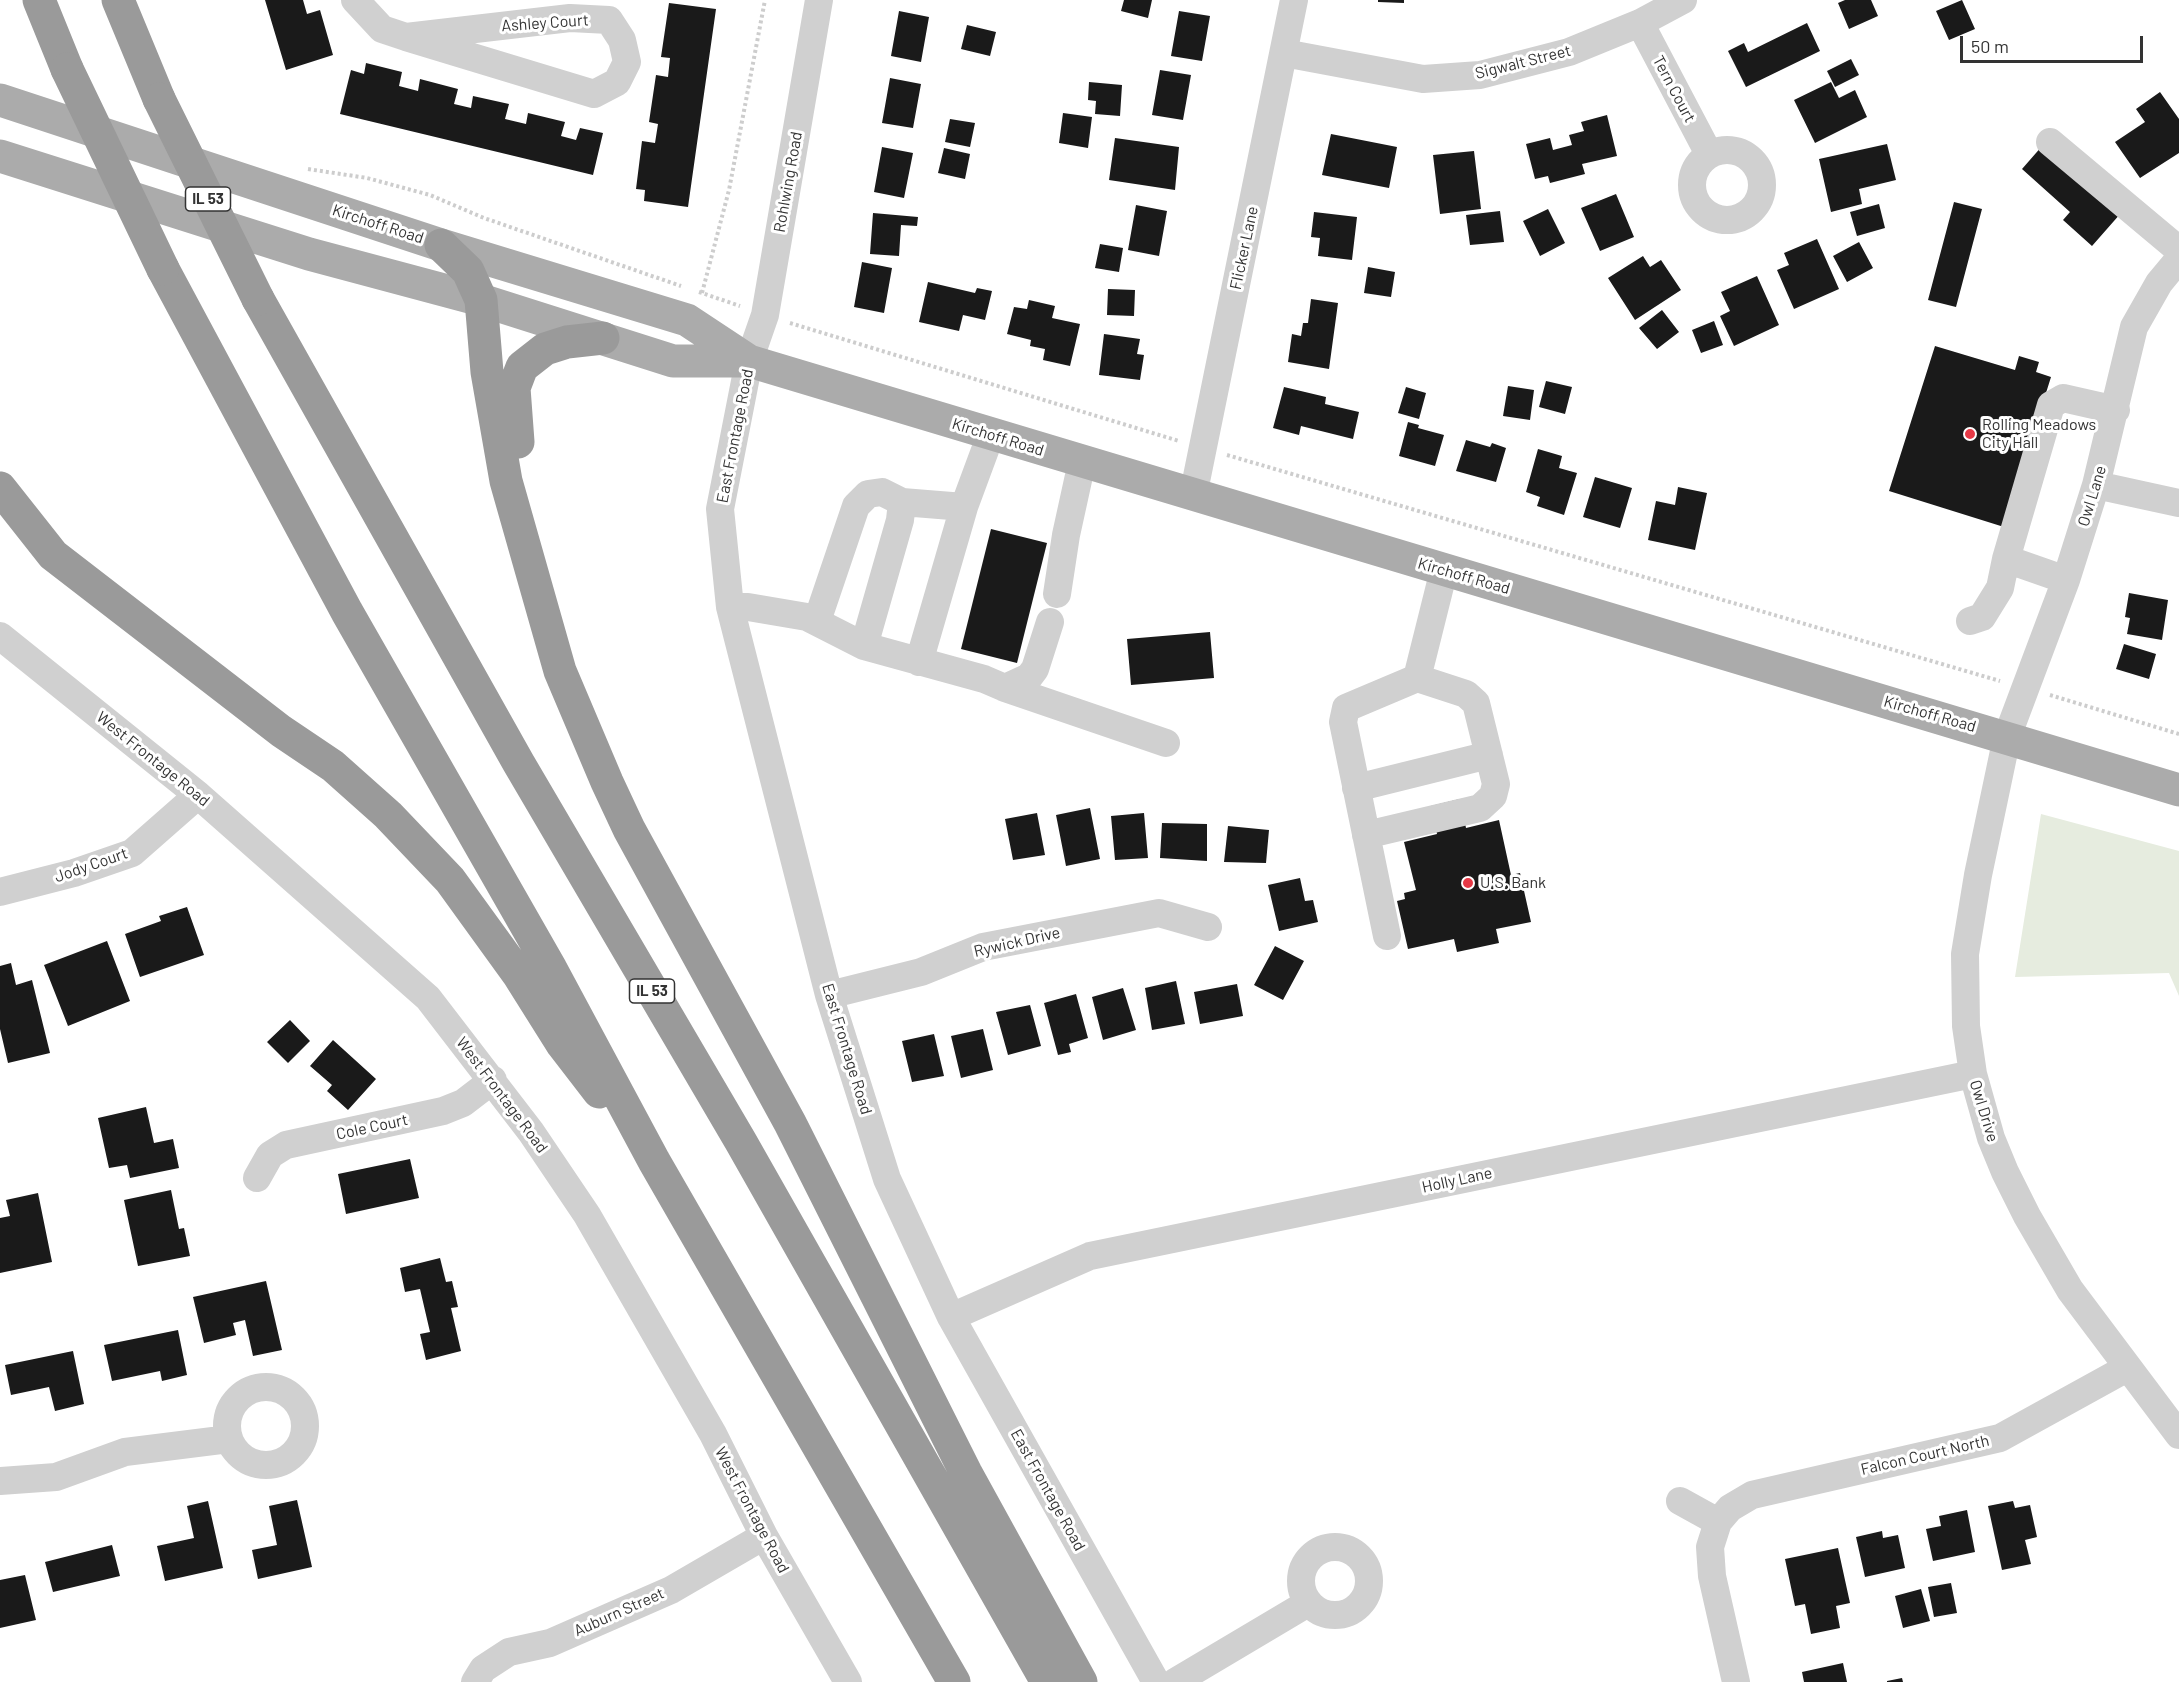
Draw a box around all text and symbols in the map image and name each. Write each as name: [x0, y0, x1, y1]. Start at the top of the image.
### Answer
street label: Ashley Court: [501, 10, 589, 36]
scale bar: [1963, 24, 2146, 62]
text: 50 m: [1971, 35, 2009, 57]
street label: Sigwalt Street: [1473, 41, 1573, 83]
street label: Tern Court: [1648, 52, 1700, 126]
street label: Rohlwing Road: [770, 130, 806, 234]
road number: IL 53: [186, 187, 230, 211]
street label: Kirchoff Road: [330, 200, 426, 248]
street label: Flicker Lane: [1226, 205, 1262, 291]
street label: East Frontage Road: [713, 367, 757, 505]
street label: Kirchoff Road: [950, 414, 1046, 460]
place label: Rolling Meadows City Hall: [1982, 415, 2096, 453]
marker: Rolling Meadows City Hall: [1963, 427, 1977, 441]
street label: Owl Lane: [2074, 463, 2110, 529]
street label: Kirchoff Road: [1416, 554, 1512, 598]
street label: Kirchoff Road: [1882, 692, 1978, 736]
street label: West Frontage Road: [93, 707, 213, 811]
street label: Jody Court: [52, 844, 130, 886]
place label: U.S. Bank: [1480, 873, 1546, 893]
marker: U.S. Bank: [1461, 876, 1475, 890]
street label: Rywick Drive: [972, 923, 1062, 961]
road number: IL 53: [630, 979, 674, 1003]
street label: East Frontage Road: [818, 981, 876, 1117]
street label: West Frontage Road: [452, 1033, 552, 1157]
street label: Owl Drive: [1965, 1078, 2003, 1144]
street label: Cole Court: [334, 1110, 410, 1144]
street label: Holly Lane: [1420, 1163, 1494, 1197]
street label: East Frontage Road: [1007, 1426, 1089, 1554]
street label: Falcon Court North: [1859, 1431, 1991, 1479]
street label: West Frontage Road: [711, 1444, 793, 1576]
street label: Auburn Street: [571, 1584, 667, 1640]

